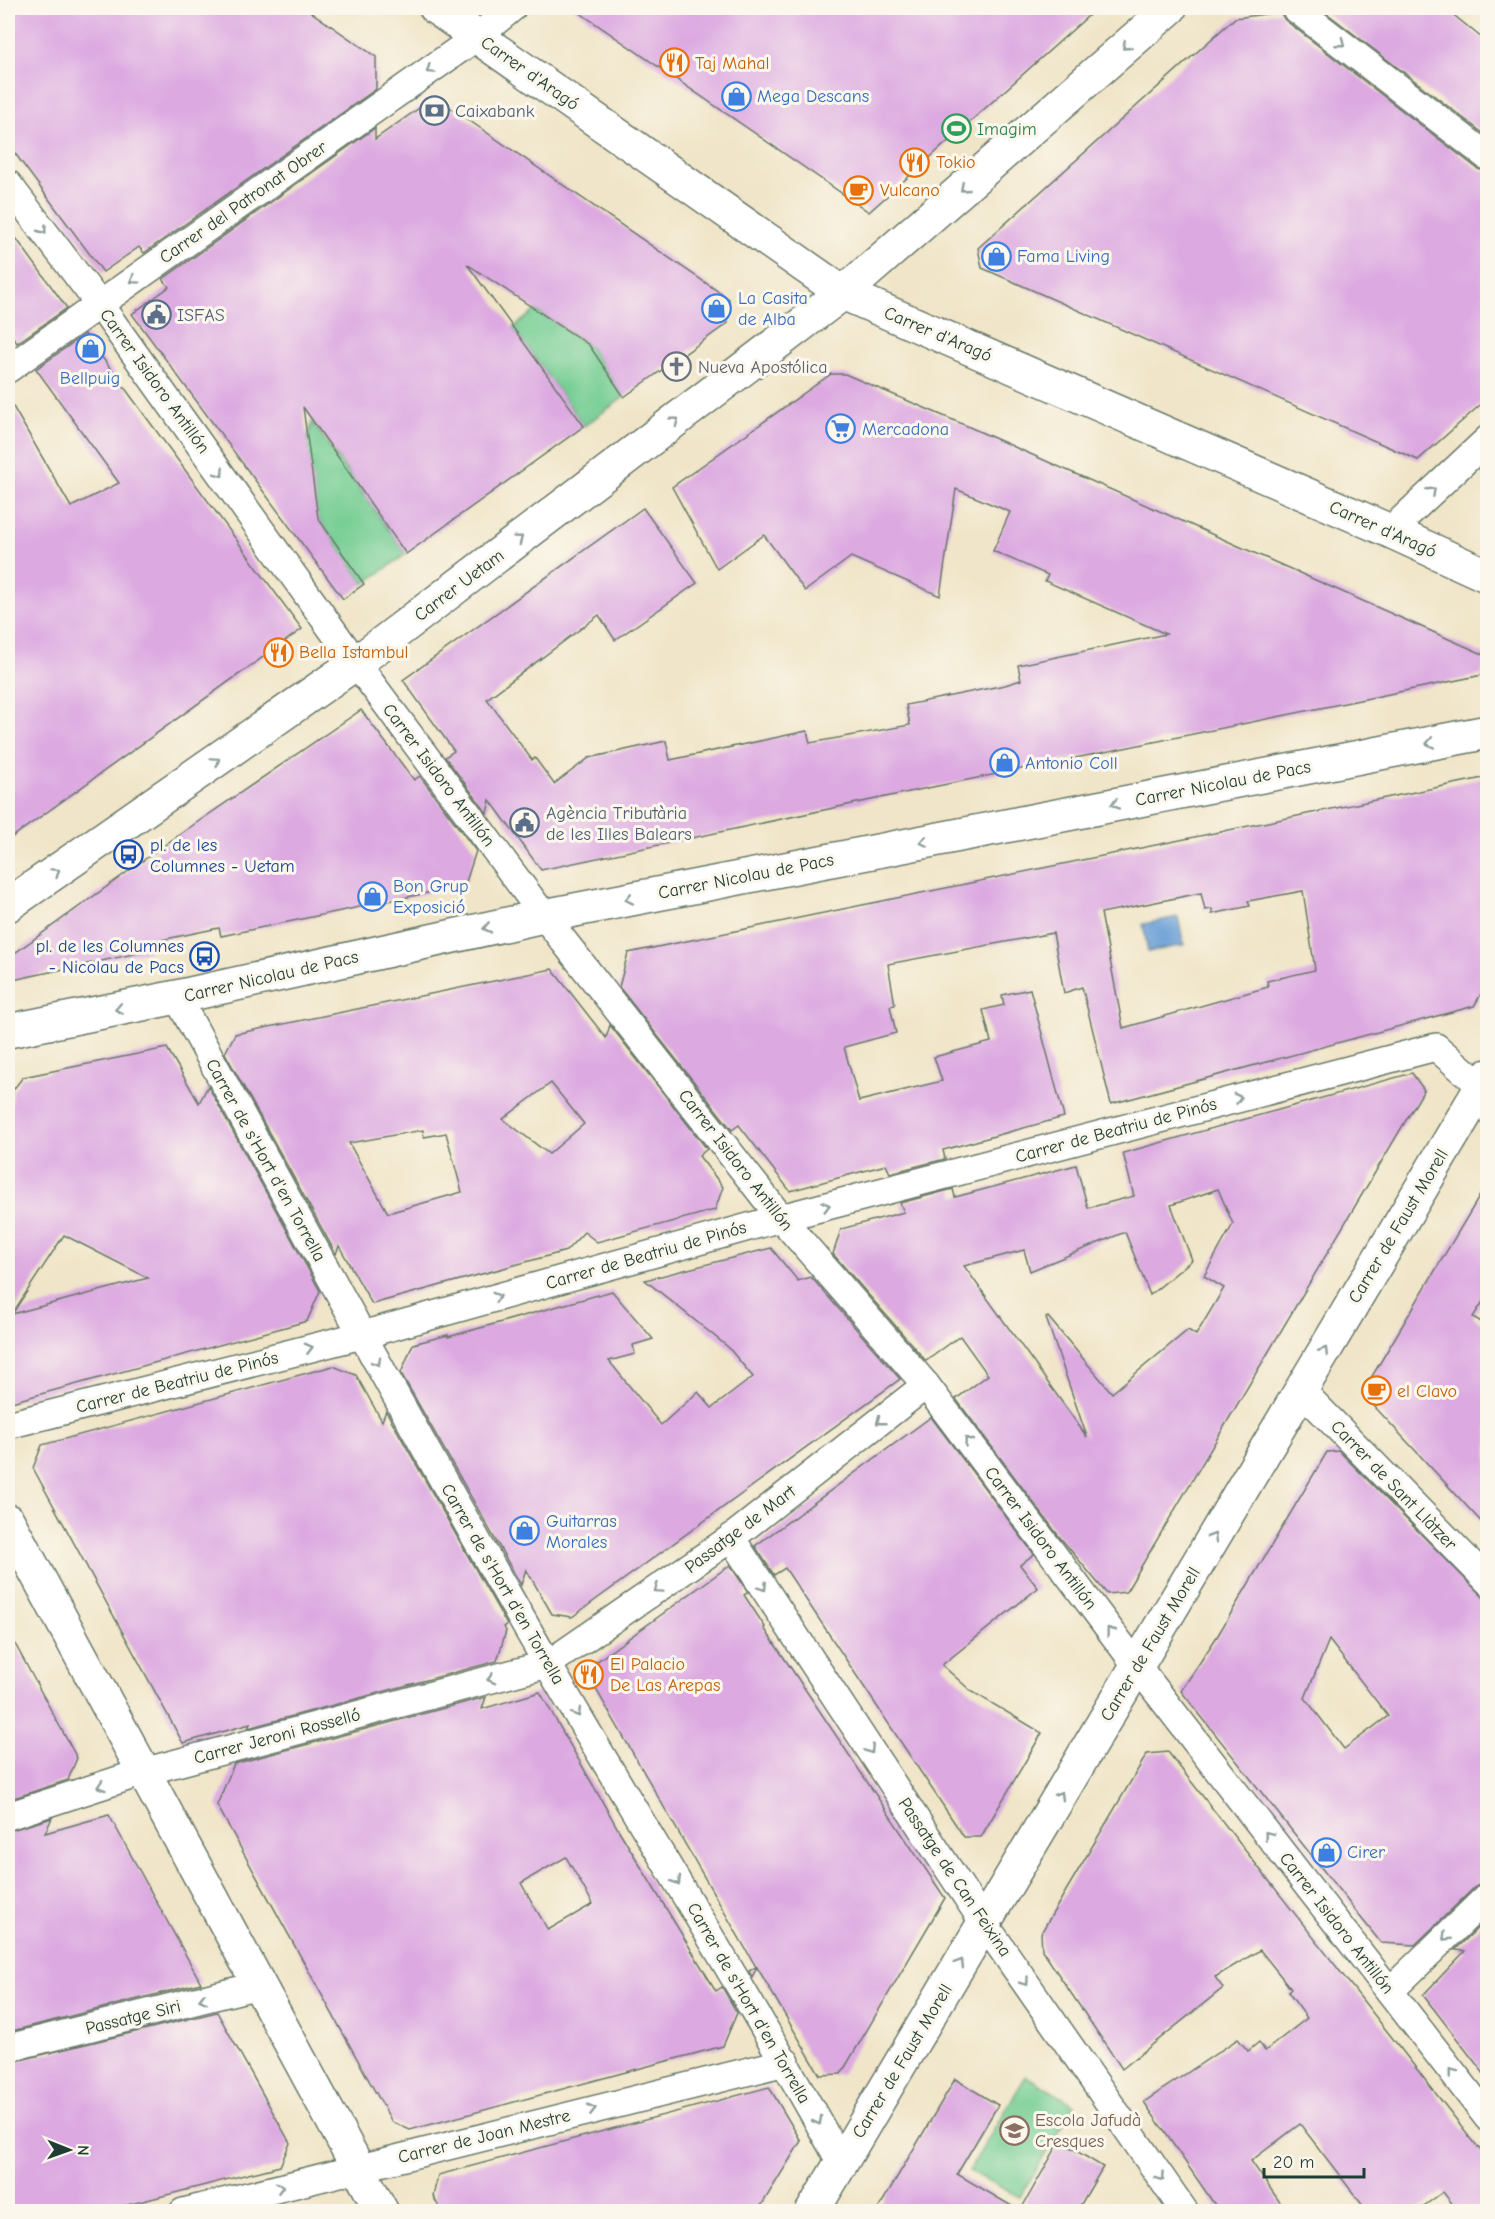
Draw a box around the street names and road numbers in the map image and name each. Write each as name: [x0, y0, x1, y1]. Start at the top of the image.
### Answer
street label: Carrer d'Aragó: [477, 32, 583, 115]
street label: Carrer del Patronat Obrer: [155, 136, 332, 268]
street label: Carrer d'Aragó: [881, 302, 995, 367]
street label: Carrer Isidoro Antillón: [95, 305, 214, 458]
street label: Carrer d'Aragó: [1326, 496, 1440, 562]
street label: Carrer Uetam: [410, 545, 508, 626]
street label: Carrer Isidoro Antillón: [378, 700, 499, 851]
street label: Carrer Nicolau de Pacs: [1134, 756, 1313, 811]
street label: Carrer Nicolau de Pacs: [657, 849, 836, 904]
street label: Carrer Nicolau de Pacs: [182, 946, 360, 1007]
street label: Carrer de s'Hort d'en Torrella: [201, 1055, 330, 1265]
street label: Carrer Isidoro Antillón: [674, 1085, 797, 1235]
street label: Carrer de Beatriu de Pinós: [1013, 1093, 1219, 1167]
street label: Carrer de Faust Morell: [1344, 1145, 1453, 1307]
street label: Carrer de Beatriu de Pinós: [543, 1217, 749, 1294]
street label: Carrer de Beatriu de Pinós: [74, 1347, 280, 1418]
street label: Carrer de Sant Llàtzer: [1326, 1416, 1462, 1555]
street label: Carrer Isidoro Antillón: [980, 1463, 1101, 1614]
street label: Carrer de s'Hort d'en Torrella: [436, 1480, 569, 1688]
street label: Passatge de Mart: [681, 1480, 801, 1578]
street label: Carrer de Faust Morell: [1096, 1563, 1205, 1725]
street label: Carrer Jeroni Rosselló: [192, 1704, 363, 1769]
street label: Passatge de Can Feixina: [894, 1794, 1016, 1961]
street label: Carrer Isidoro Antillón: [1275, 1848, 1398, 1998]
street label: Carrer de s'Hort d'en Torrella: [682, 1899, 815, 2107]
street label: Carrer de Faust Morell: [848, 1980, 957, 2142]
street label: Passatge Siri: [83, 1996, 183, 2039]
street label: Carrer de Joan Mestre: [396, 2105, 572, 2168]

